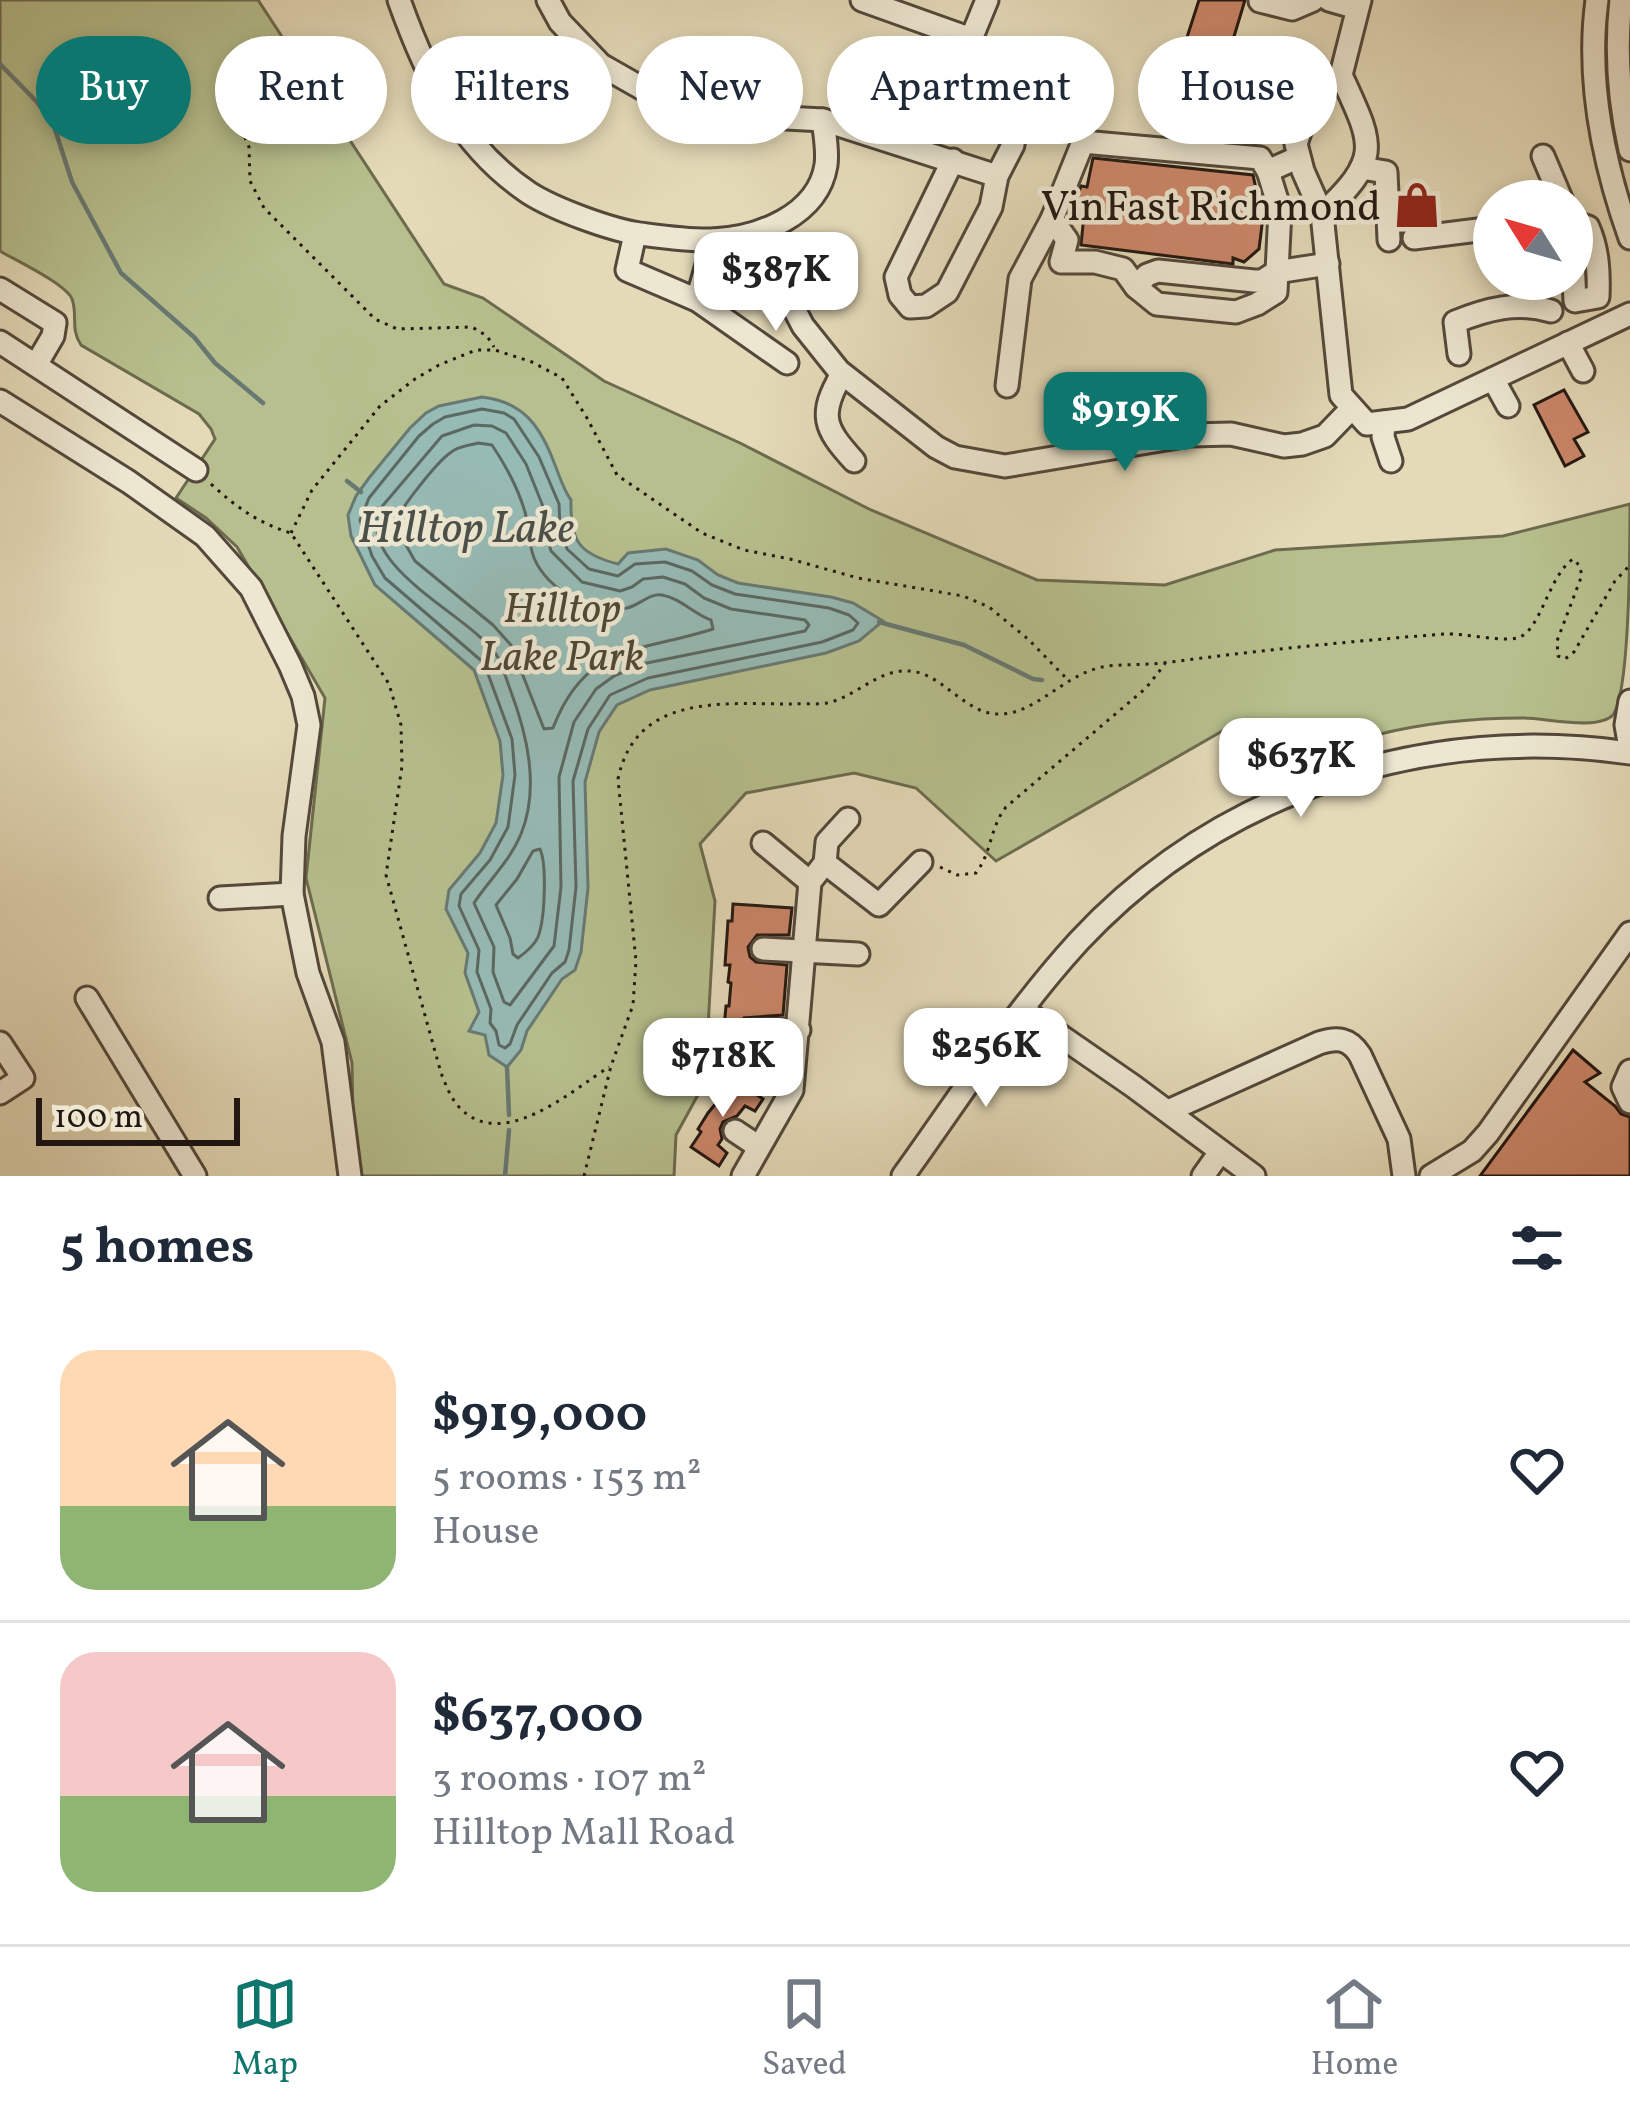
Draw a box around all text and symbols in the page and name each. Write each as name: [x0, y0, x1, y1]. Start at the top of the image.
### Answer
chip: Buy: [36, 36, 191, 144]
chip: Rent: [215, 36, 387, 144]
chip: Filters: [411, 36, 612, 144]
chip: New: [636, 36, 803, 144]
chip: Apartment: [827, 36, 1114, 144]
chip: House: [1138, 36, 1337, 144]
place label: VinFast Richmond: [1041, 180, 1381, 239]
shop icon: VinFast Richmond: [1392, 180, 1442, 230]
north arrow: [1473, 180, 1593, 300]
map controls: [1473, 180, 1593, 300]
pin: $387K: [692, 232, 860, 334]
text: $387K: [721, 244, 831, 298]
pin: $919K: [1041, 372, 1209, 474]
text: $919K: [1071, 384, 1179, 438]
water label: Hilltop Lake: [358, 499, 575, 562]
park label: Hilltop Lake Park: [480, 582, 644, 689]
pin: $637K: [1217, 718, 1385, 820]
text: $637K: [1246, 730, 1356, 784]
pin: $256K: [902, 1008, 1070, 1110]
pin: $718K: [639, 1018, 807, 1120]
text: $256K: [931, 1020, 1041, 1074]
text: $718K: [670, 1030, 776, 1084]
scale bar: [36, 1092, 240, 1145]
text: 100 m: [54, 1096, 143, 1142]
text: 5 homes: [60, 1213, 254, 1284]
icon: filters: [1504, 1215, 1570, 1281]
text: $919,000: [432, 1381, 647, 1452]
icon: home: [156, 1398, 300, 1542]
icon: heart: [1504, 1437, 1570, 1503]
text: 5 rooms · 153 m²: [432, 1452, 702, 1506]
text: House: [432, 1506, 539, 1560]
text: $637,000: [432, 1682, 643, 1753]
icon: home: [156, 1700, 300, 1844]
icon: heart: [1504, 1739, 1570, 1805]
text: 3 rooms · 107 m²: [432, 1753, 706, 1807]
text: Hilltop Mall Road: [432, 1807, 736, 1861]
tab: Map: [232, 1971, 298, 2089]
tab: Saved: [762, 1971, 847, 2089]
tab: Home: [1311, 1971, 1398, 2089]

